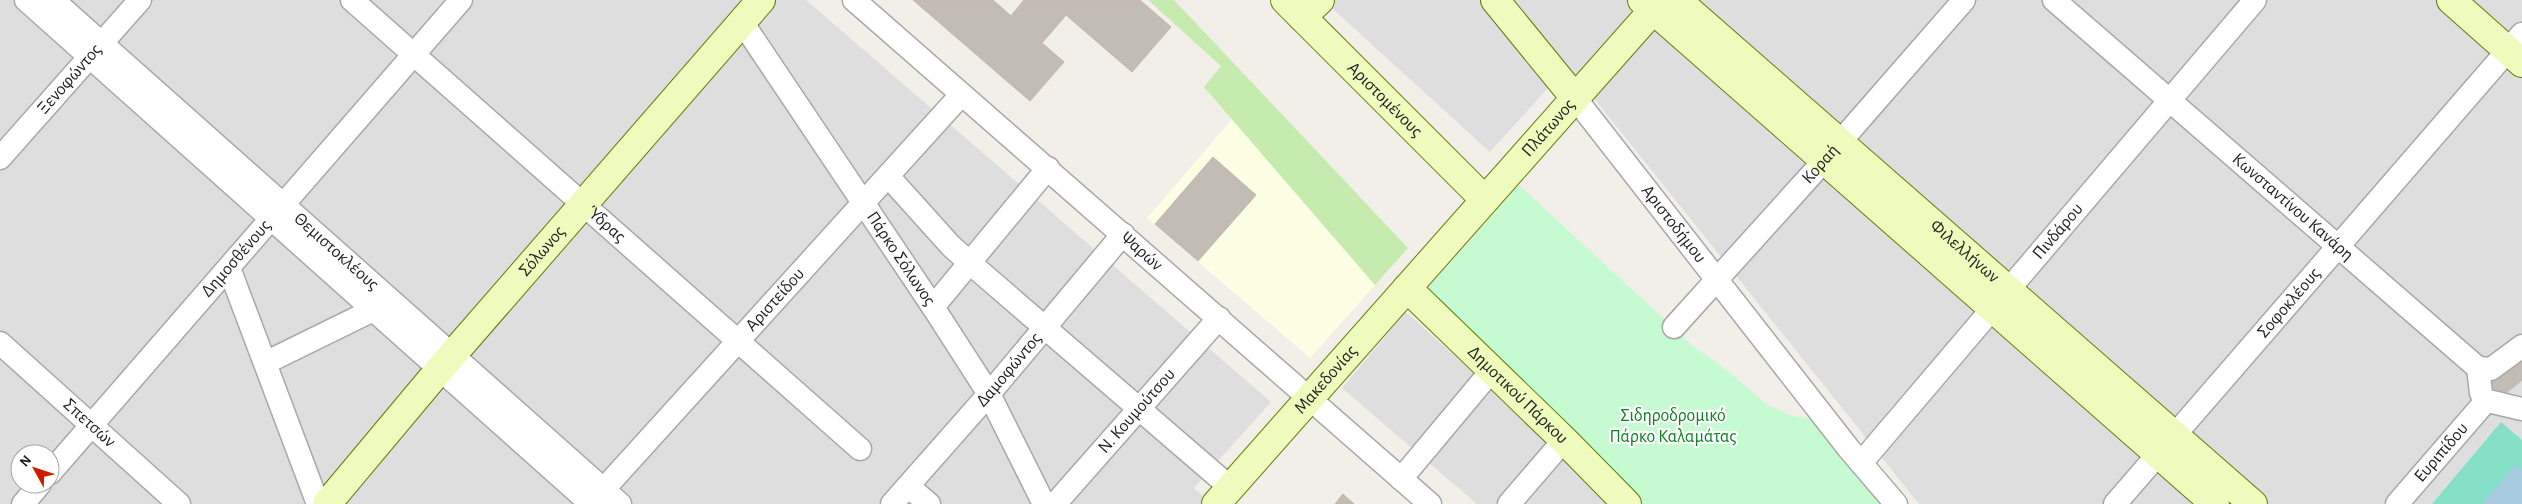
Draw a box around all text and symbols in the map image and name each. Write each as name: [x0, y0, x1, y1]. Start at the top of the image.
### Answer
street label: Ξενοφώντος: [34, 41, 105, 118]
street label: Αριστομένους: [1344, 59, 1426, 141]
street label: Πλάτωνος: [1519, 96, 1579, 160]
street label: Κοραή: [1799, 141, 1842, 187]
street label: Κωνσταντίνου Κανάρη: [2229, 150, 2357, 264]
street label: Αριστοδήμου: [1638, 182, 1709, 266]
street label: Πινδάρου: [2029, 200, 2087, 263]
street label: Ύδρας: [583, 203, 629, 246]
street label: Πάρκο Σόλωνος: [863, 208, 939, 309]
street label: Θεμιστοκλέους: [290, 210, 382, 294]
street label: Δημοσθένους: [198, 217, 275, 301]
street label: Φιλελλήνων: [1926, 217, 2003, 287]
street label: Σόλωνος: [516, 223, 569, 280]
street label: Ψαρών: [1117, 229, 1166, 275]
street label: Σοφοκλέους: [2254, 264, 2324, 341]
street label: Αριστείδου: [742, 265, 808, 335]
street label: Δαμοφώντος: [973, 329, 1045, 410]
street label: Μακεδονίας: [1291, 342, 1361, 417]
street label: Δημοτικού Πάρκου: [1464, 343, 1571, 448]
street label: Ν. Κουμούτσου: [1095, 365, 1179, 457]
street label: Σπετσών: [60, 395, 119, 451]
park label: Σιδηροδρομικό Πάρκο Καλαμάτας: [1610, 407, 1737, 446]
street label: Ευριπίδου: [2411, 419, 2472, 486]
north arrow: [10, 444, 60, 494]
text: N: [17, 453, 34, 470]

